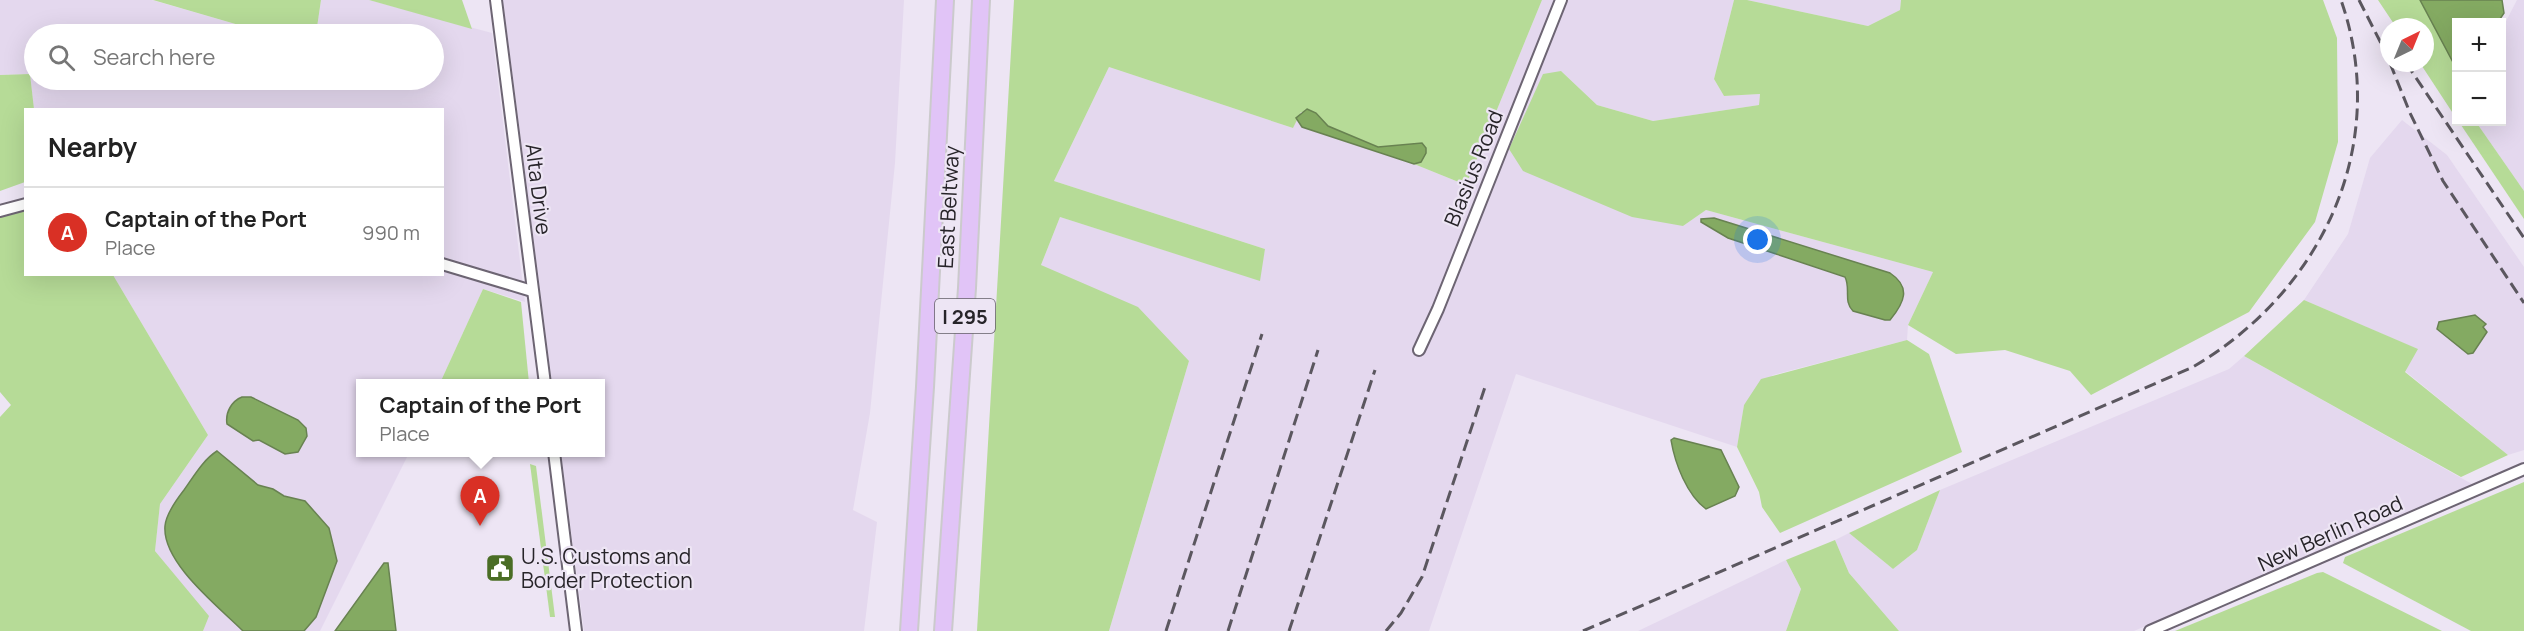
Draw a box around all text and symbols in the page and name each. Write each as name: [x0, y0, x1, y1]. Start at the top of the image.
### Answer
north arrow: [2380, 18, 2434, 72]
map controls: [2452, 18, 2506, 126]
button: +: [2452, 18, 2506, 72]
search box: [24, 24, 444, 90]
icon: search: [45, 41, 78, 74]
text: Search here: [93, 42, 215, 72]
button: −: [2452, 72, 2506, 126]
street label: Blasius Road: [1437, 106, 1509, 230]
text: Nearby: [48, 129, 137, 165]
street label: Alta Drive: [520, 142, 558, 236]
street label: East Beltway: [931, 145, 965, 269]
text: Captain of the Port: [105, 204, 307, 234]
text: A: [61, 219, 74, 246]
text: 990 m: [362, 219, 420, 246]
your location: [1743, 225, 1772, 254]
text: Place: [105, 234, 155, 261]
road number: I 295: [935, 299, 995, 333]
popup: [356, 379, 605, 457]
text: Captain of the Port: [379, 390, 582, 420]
text: Place: [379, 420, 430, 447]
pin: A: [460, 476, 500, 526]
street label: New Berlin Road: [2253, 489, 2407, 577]
place label: U.S. Customs and Border Protection: [521, 542, 693, 594]
public building icon: U.S. Customs and Border Protection: [484, 552, 516, 584]

